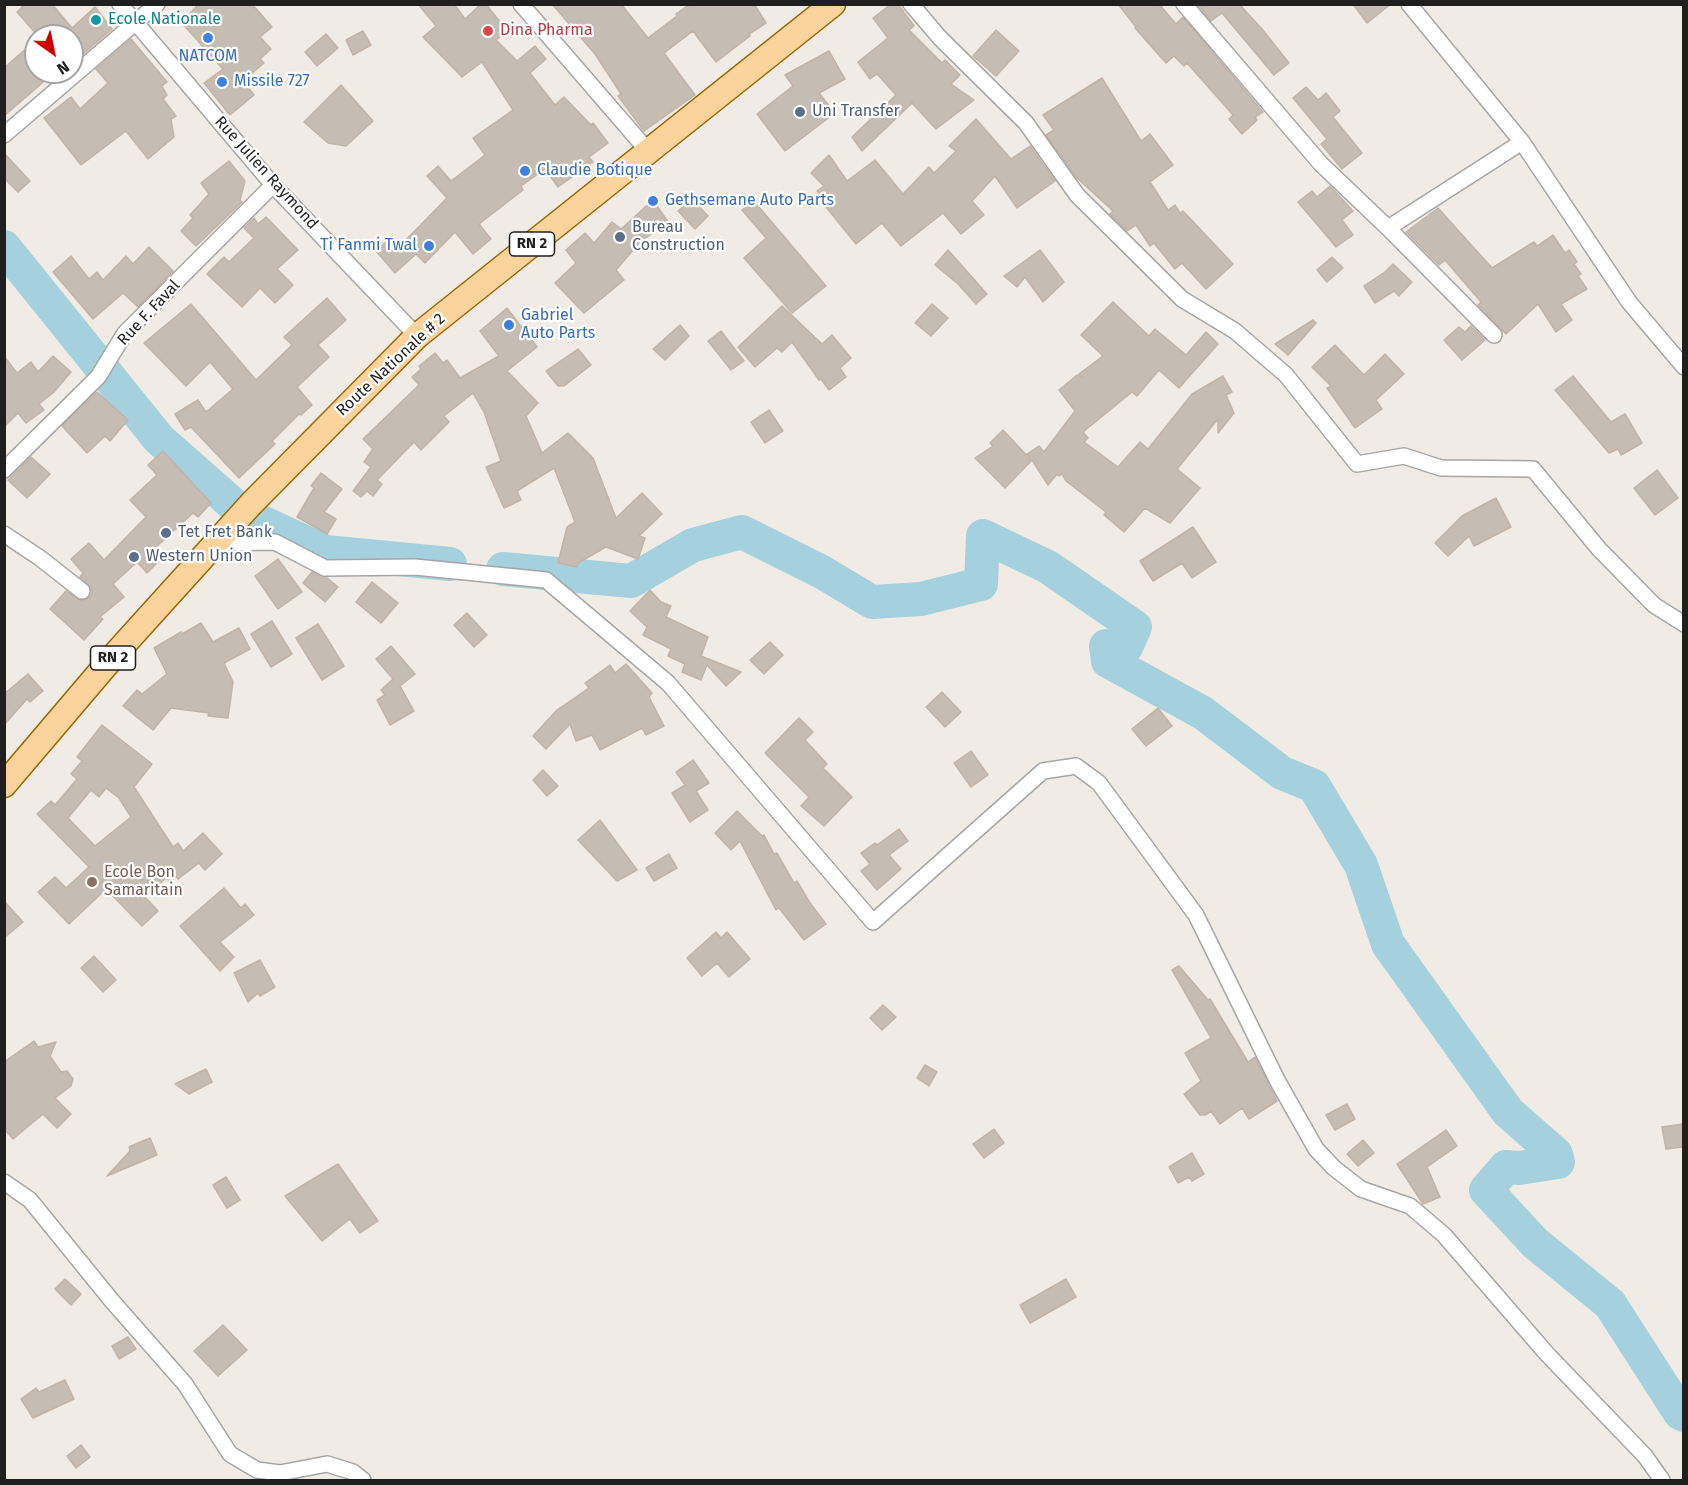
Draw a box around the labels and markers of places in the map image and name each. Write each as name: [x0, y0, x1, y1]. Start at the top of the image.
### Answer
place label: Ecole Nationale: [108, 10, 221, 30]
marker: Ecole Nationale: [89, 13, 103, 27]
place label: Dina Pharma: [500, 21, 593, 41]
marker: Dina Pharma: [481, 24, 495, 38]
marker: NATCOM: [201, 31, 215, 45]
place label: NATCOM: [178, 47, 238, 67]
place label: Missile 727: [234, 72, 310, 92]
marker: Missile 727: [215, 75, 229, 89]
place label: Uni Transfer: [812, 102, 900, 122]
marker: Uni Transfer: [793, 105, 807, 119]
place label: Claudie Botique: [537, 161, 652, 181]
marker: Claudie Botique: [518, 164, 532, 178]
place label: Gethsemane Auto Parts: [665, 191, 834, 211]
marker: Gethsemane Auto Parts: [646, 194, 660, 208]
place label: Bureau Construction: [632, 218, 725, 256]
marker: Bureau Construction: [613, 230, 627, 244]
place label: Ti Fanmi Twal: [320, 236, 417, 256]
marker: Ti Fanmi Twal: [422, 239, 436, 253]
place label: Gabriel Auto Parts: [521, 306, 595, 344]
marker: Gabriel Auto Parts: [502, 318, 516, 332]
place label: Tet Fret Bank: [178, 523, 272, 543]
marker: Tet Fret Bank: [159, 526, 173, 540]
place label: Western Union: [146, 547, 252, 567]
marker: Western Union: [127, 550, 141, 564]
place label: Ecole Bon Samaritain: [104, 863, 183, 901]
marker: Ecole Bon Samaritain: [85, 875, 99, 889]

